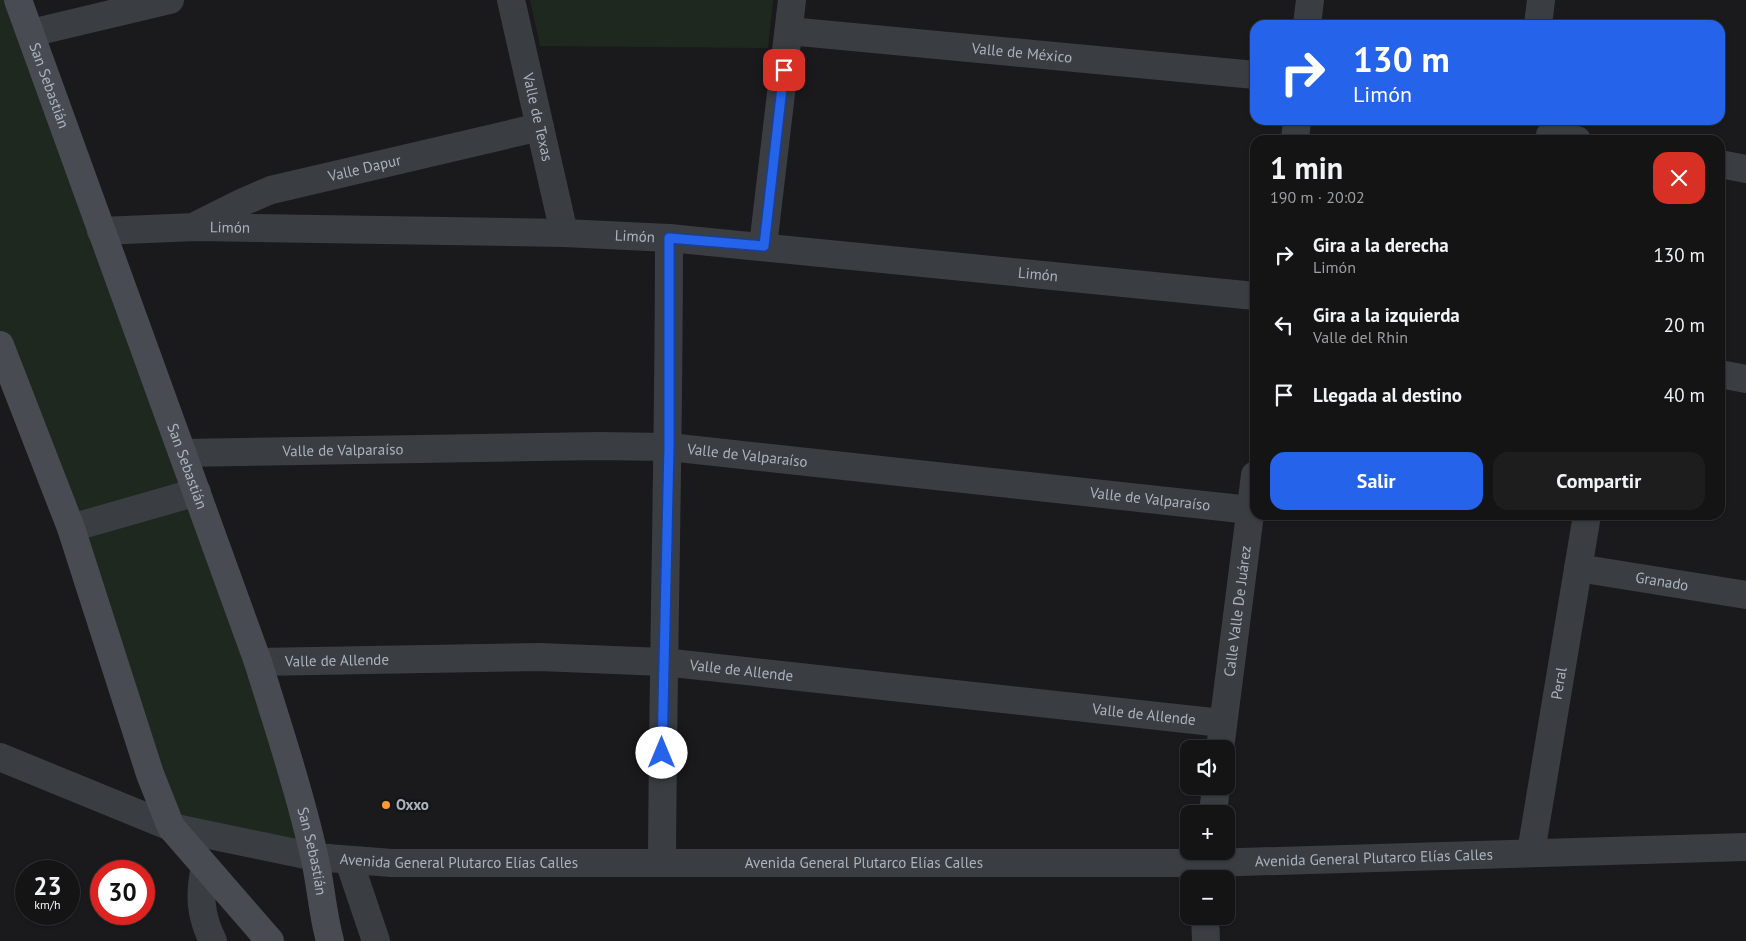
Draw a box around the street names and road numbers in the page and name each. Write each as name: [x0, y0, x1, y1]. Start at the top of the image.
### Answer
street label: Valle de México: [970, 38, 1073, 67]
street label: San Sebastián: [25, 40, 74, 131]
street label: Valle de Texas: [519, 70, 557, 163]
street label: Valle Dapur: [325, 150, 403, 186]
street label: Limón: [210, 217, 250, 237]
street label: Limón: [614, 225, 655, 246]
street label: Limón: [1017, 263, 1059, 285]
street label: San Sebastián: [163, 421, 212, 512]
street label: Valle de Valparaíso: [281, 439, 404, 460]
street label: Valle de Valparaíso: [685, 439, 809, 471]
street label: Valle de Valparaíso: [1088, 483, 1211, 515]
street label: Calle Valle De Juárez: [1219, 544, 1255, 678]
street label: Granado: [1634, 567, 1690, 595]
street label: Valle de Allende: [284, 650, 389, 671]
street label: Valle de Allende: [688, 655, 794, 685]
street label: Peral: [1547, 665, 1571, 701]
street label: Valle de Allende: [1090, 699, 1197, 729]
street label: San Sebastián: [293, 805, 331, 896]
street label: Avenida General Plutarco Elías Calles: [1254, 845, 1493, 871]
street label: Avenida General Plutarco Elías Calles: [339, 849, 578, 872]
street label: Avenida General Plutarco Elías Calles: [745, 853, 983, 872]

